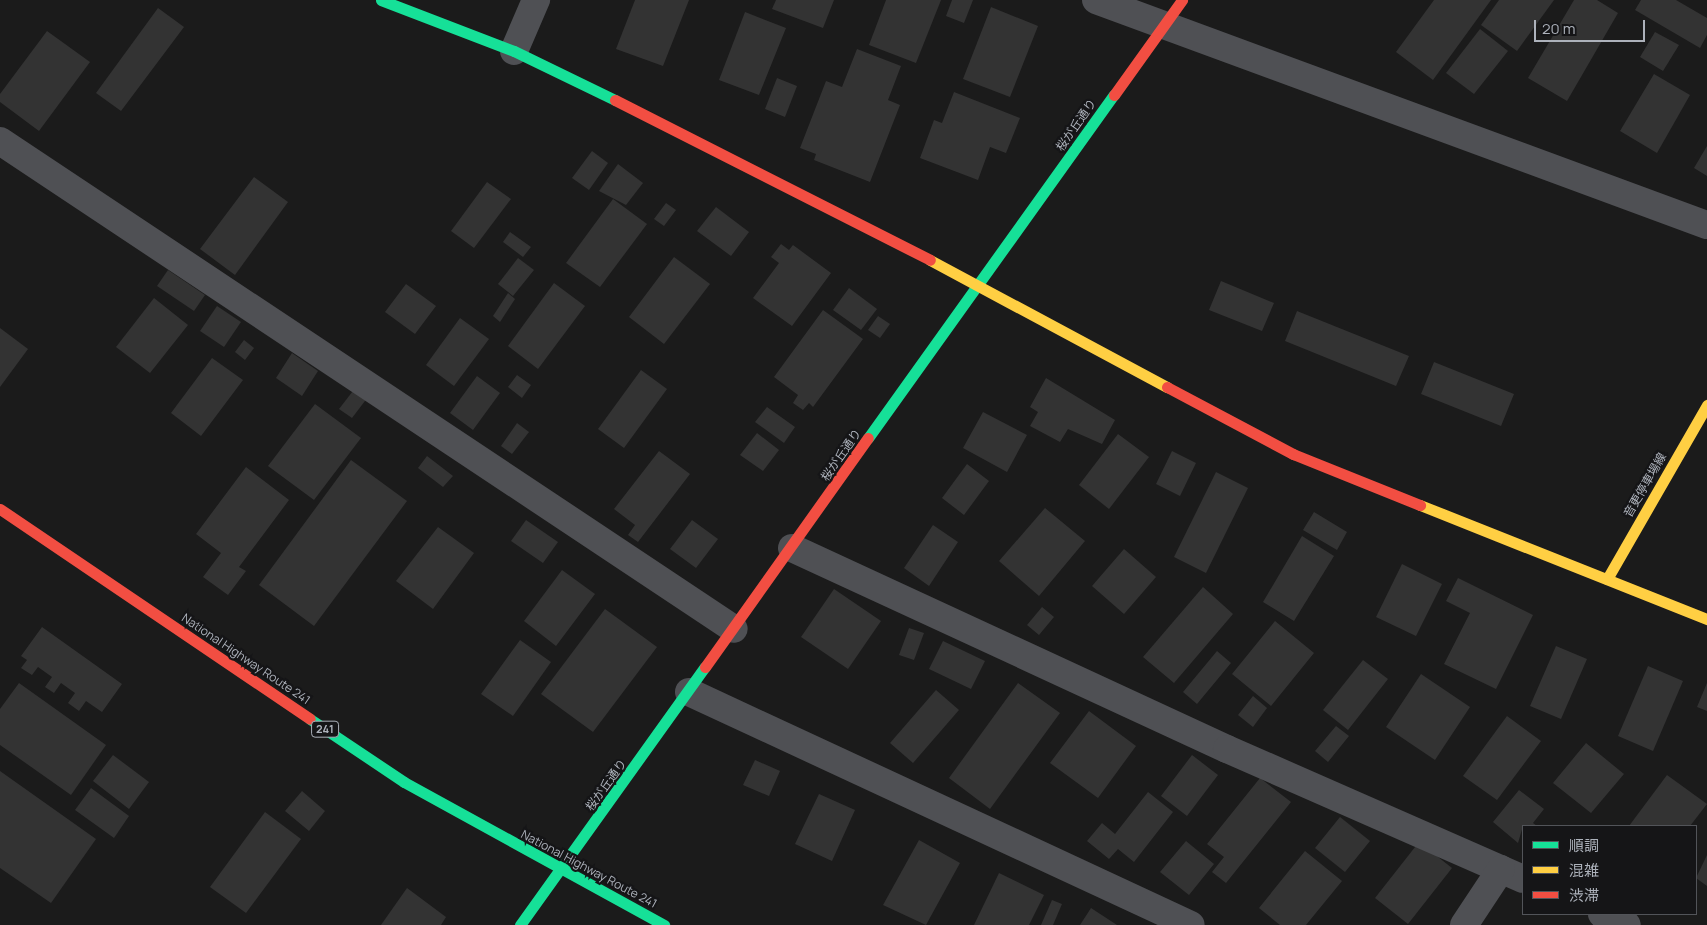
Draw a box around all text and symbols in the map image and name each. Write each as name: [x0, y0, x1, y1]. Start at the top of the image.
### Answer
scale bar: [1537, 10, 1648, 42]
text: 20 m: [1542, 18, 1575, 39]
street label: 桜が丘通り: [1053, 96, 1099, 154]
street label: 桜が丘通り: [818, 426, 864, 484]
street label: 音更停車場線: [1621, 450, 1669, 520]
street label: National Highway Route 241: [179, 611, 313, 707]
road number: 241: [310, 721, 340, 738]
street label: 桜が丘通り: [583, 756, 629, 814]
legend: [1522, 825, 1697, 915]
street label: National Highway Route 241: [519, 827, 659, 911]
text: 順調: [1569, 835, 1599, 856]
text: 混雑: [1569, 860, 1599, 881]
text: 渋滞: [1569, 885, 1599, 906]

